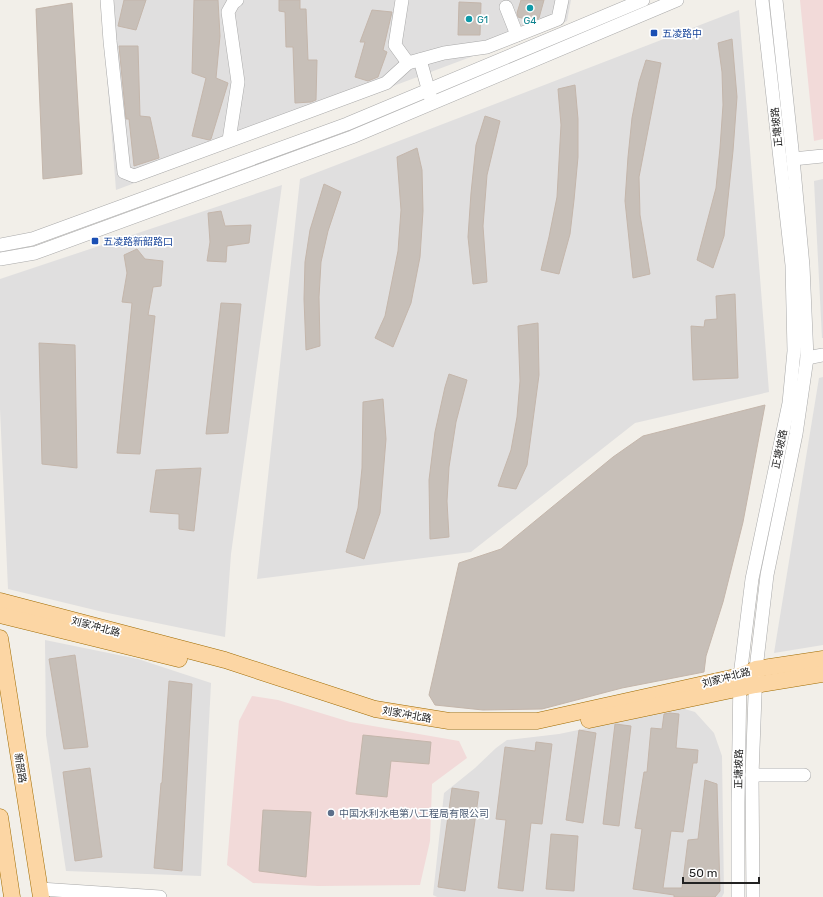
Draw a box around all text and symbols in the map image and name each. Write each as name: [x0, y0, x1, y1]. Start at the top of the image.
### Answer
marker: G4: [525, 3, 535, 13]
marker: G1: [464, 14, 474, 24]
place label: G1: [477, 14, 488, 26]
place label: G4: [523, 15, 537, 27]
marker: 五凌路中: [649, 28, 659, 38]
place label: 五凌路中: [662, 28, 702, 40]
street label: 正塘坡路: [769, 106, 785, 147]
marker: 五凌路新韶路口: [90, 236, 100, 246]
place label: 五凌路新韶路口: [103, 236, 173, 248]
street label: 正塘坡路: [770, 428, 790, 470]
street label: 刘家冲北路: [70, 615, 121, 639]
street label: 刘家冲北路: [701, 666, 752, 690]
street label: 刘家冲北路: [381, 705, 432, 725]
street label: 正塘坡路: [733, 749, 745, 789]
street label: 新韶路: [12, 752, 28, 784]
marker: 中国水利水电第八工程局有限公司: [326, 808, 336, 818]
place label: 中国水利水电第八工程局有限公司: [339, 808, 489, 820]
scale bar: [683, 859, 759, 885]
text: 50 m: [689, 866, 717, 880]

